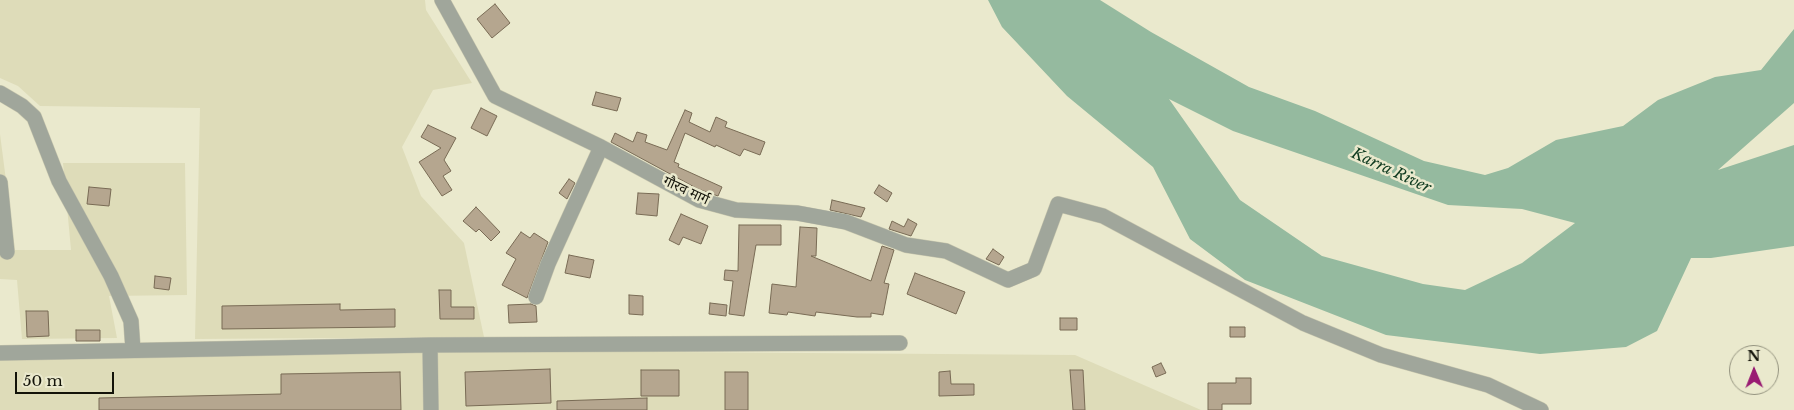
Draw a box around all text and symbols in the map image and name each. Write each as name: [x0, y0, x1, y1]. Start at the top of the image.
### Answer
water label: Karra River: [1348, 145, 1434, 197]
street label: गौरव मार्ग: [660, 173, 712, 209]
north arrow: [1729, 345, 1779, 395]
text: N: [1747, 347, 1760, 365]
scale bar: [18, 362, 116, 394]
text: 50 m: [23, 371, 63, 390]

